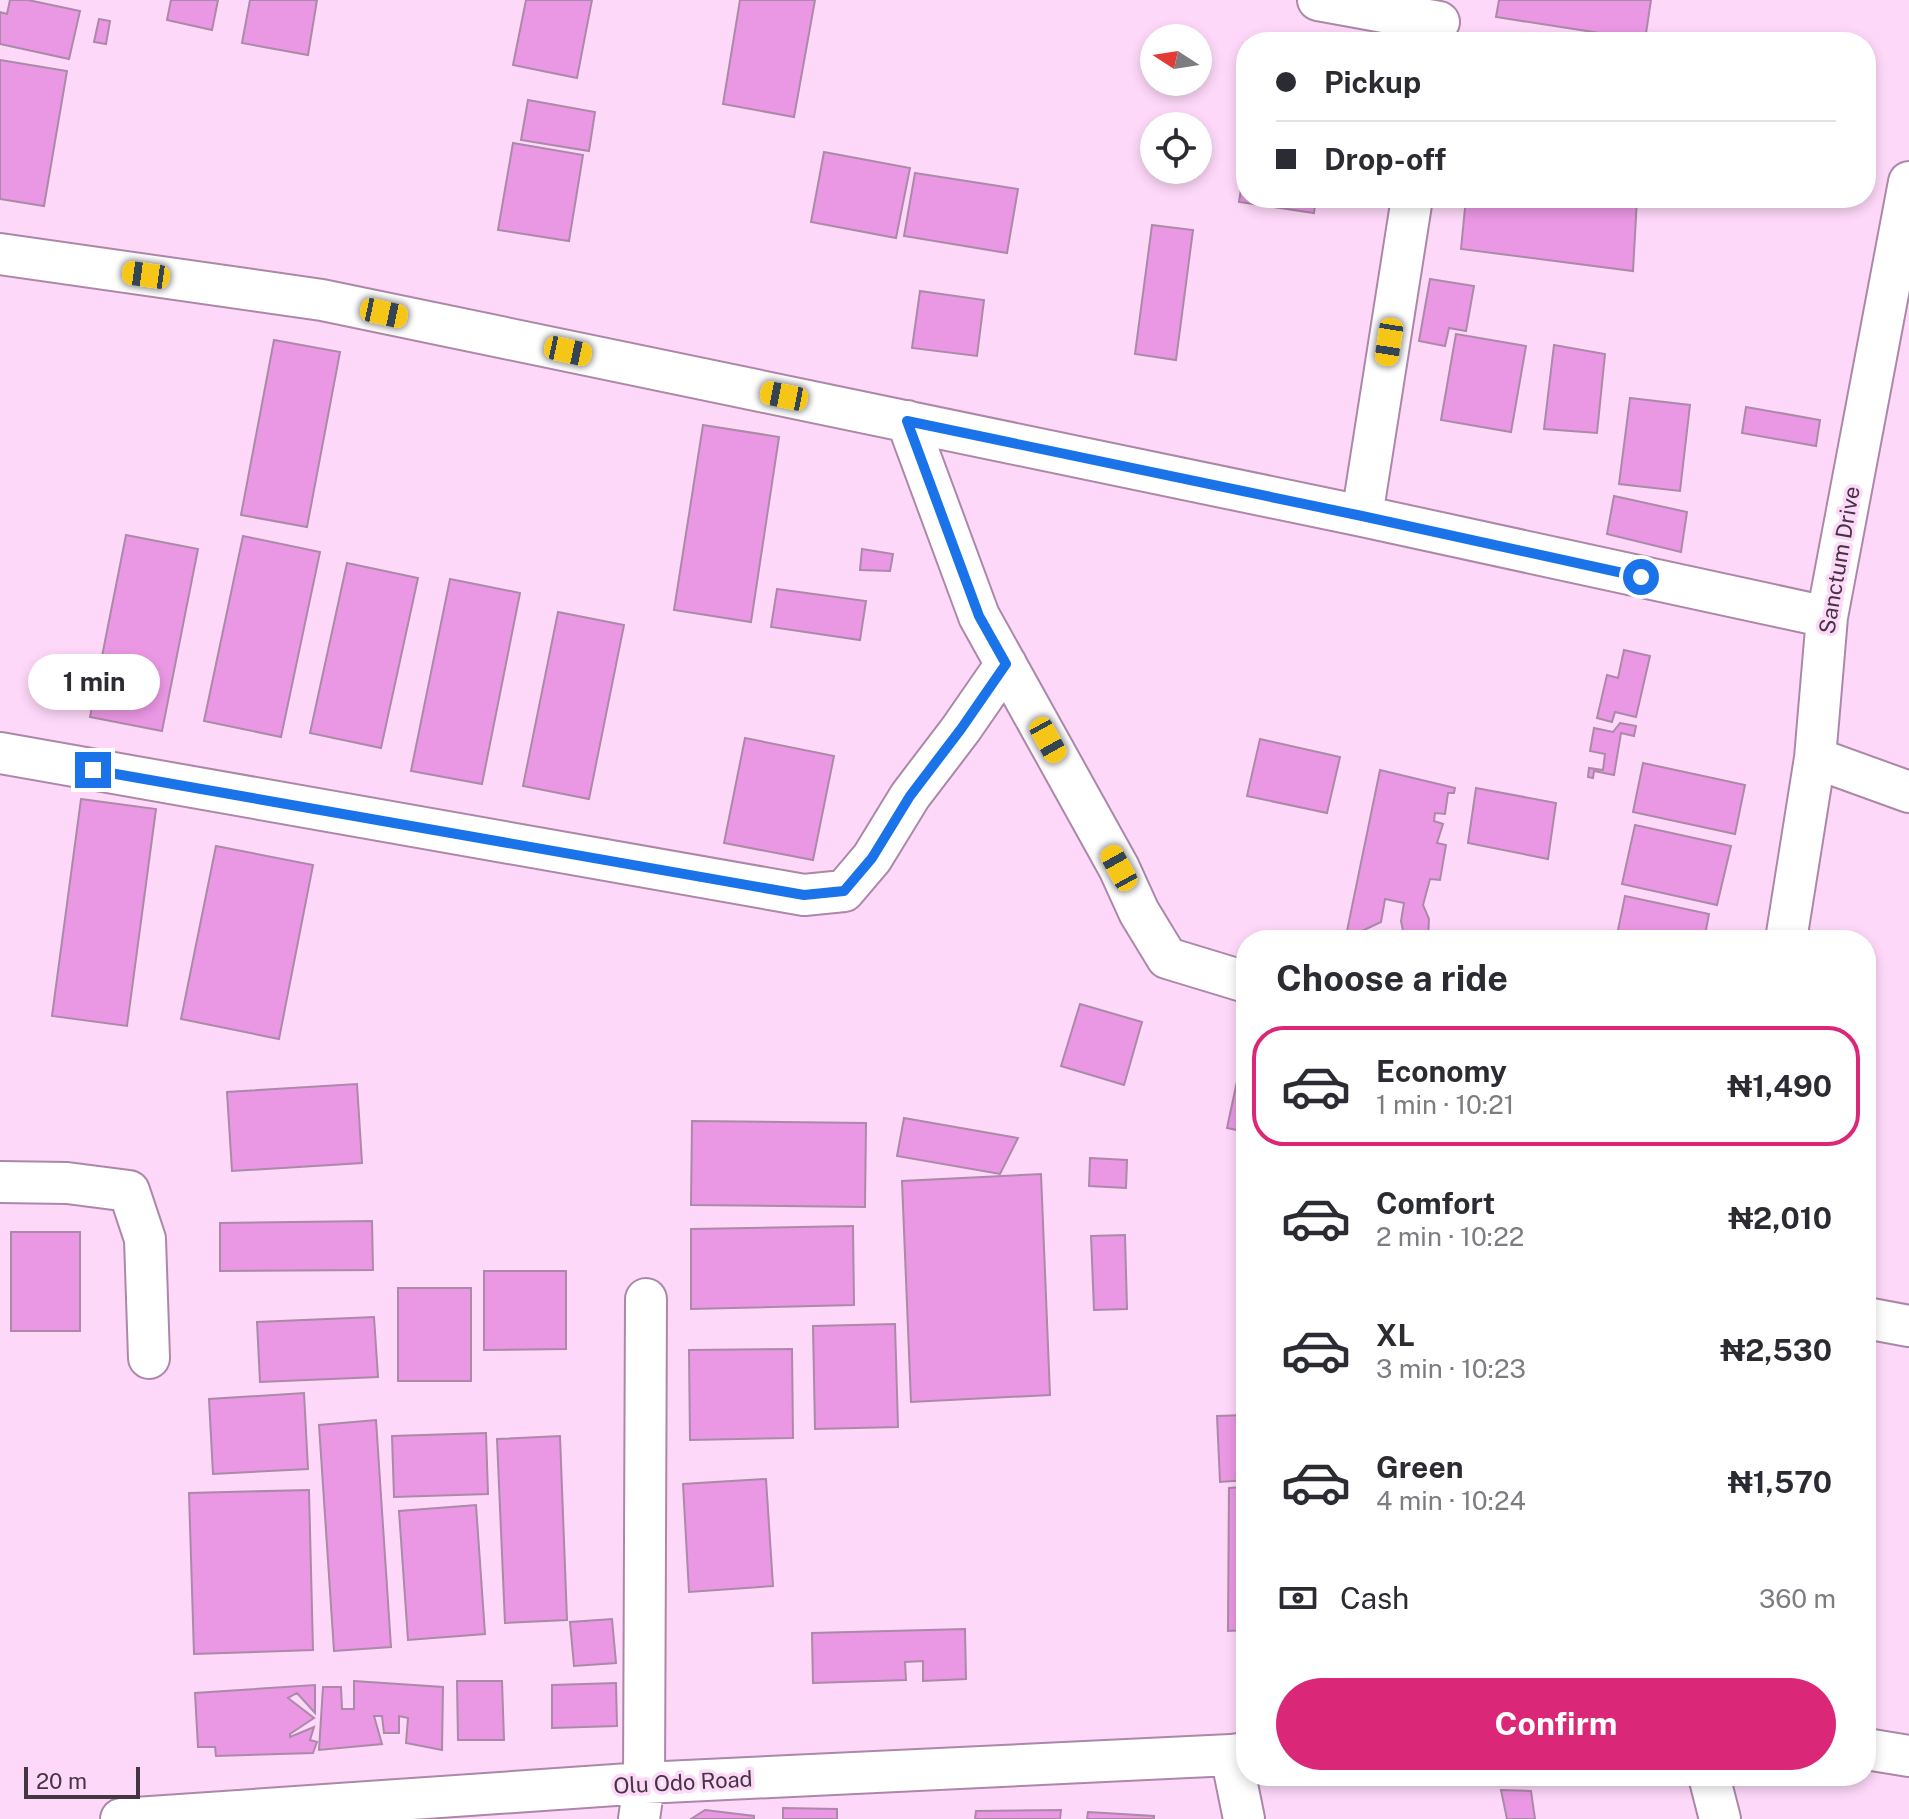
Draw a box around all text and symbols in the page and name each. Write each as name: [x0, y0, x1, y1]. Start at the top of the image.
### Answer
north arrow: [1140, 24, 1212, 96]
map controls: [1140, 24, 1212, 184]
text: Pickup: [1324, 64, 1421, 100]
button: locate: [1140, 112, 1212, 184]
text: Drop-off: [1324, 141, 1446, 177]
car: [121, 260, 171, 290]
car: [358, 296, 410, 330]
car: [1373, 316, 1405, 368]
car: [542, 334, 594, 368]
car: [758, 380, 810, 412]
street label: Sanctum Drive: [1813, 484, 1865, 636]
route start: [1623, 559, 1659, 595]
callout: 1 min: [27, 654, 159, 710]
text: 1 min: [63, 666, 125, 697]
car: [1026, 713, 1070, 767]
route end: [75, 752, 111, 788]
car: [1097, 841, 1141, 895]
text: Choose a ride: [1276, 957, 1508, 999]
icon: car: [1280, 1050, 1352, 1122]
text: Economy: [1376, 1053, 1507, 1089]
text: ₦1,490: [1727, 1068, 1832, 1104]
text: 1 min · 10:21: [1376, 1089, 1514, 1120]
icon: car: [1280, 1182, 1352, 1254]
text: Comfort: [1376, 1185, 1495, 1221]
text: ₦2,010: [1728, 1200, 1832, 1236]
text: 2 min · 10:22: [1376, 1221, 1524, 1252]
icon: car: [1280, 1314, 1352, 1386]
text: XL: [1376, 1317, 1415, 1353]
text: ₦2,530: [1720, 1332, 1832, 1368]
text: 3 min · 10:23: [1376, 1353, 1526, 1384]
icon: car: [1280, 1446, 1352, 1518]
text: Green: [1376, 1449, 1463, 1485]
text: ₦1,570: [1728, 1464, 1832, 1500]
text: 4 min · 10:24: [1376, 1485, 1526, 1516]
icon: cash: [1276, 1576, 1320, 1620]
text: Cash: [1340, 1580, 1409, 1616]
text: 360 m: [1759, 1583, 1836, 1614]
button: Confirm: [1276, 1678, 1836, 1770]
scale bar: [24, 1763, 140, 1799]
street label: Olu Odo Road: [613, 1765, 753, 1799]
text: 20 m: [36, 1768, 87, 1794]

